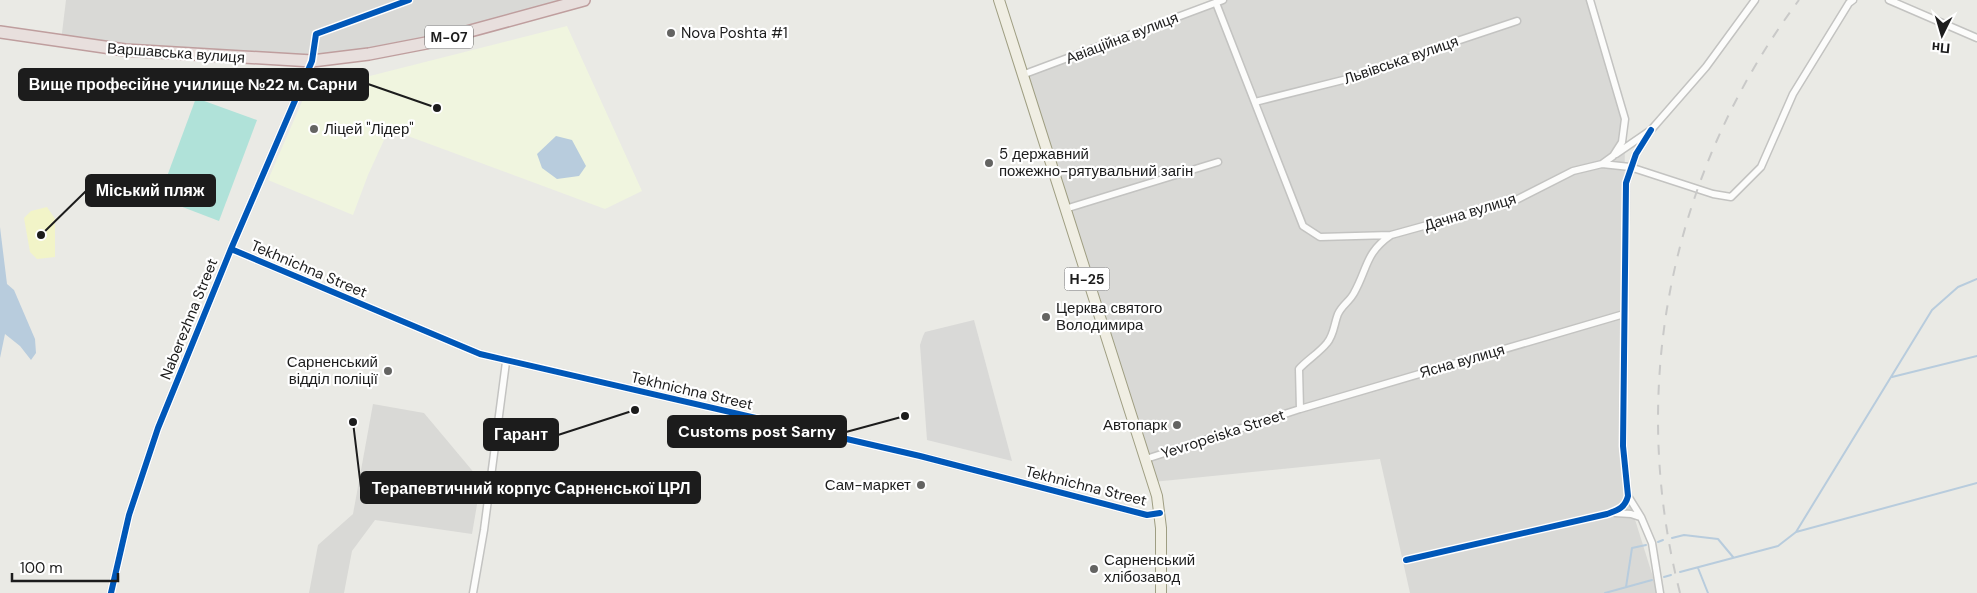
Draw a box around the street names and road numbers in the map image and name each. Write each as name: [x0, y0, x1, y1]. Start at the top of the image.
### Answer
street label: Авіаційна вулиця: [1063, 7, 1181, 69]
road number: М-07: [425, 26, 473, 48]
street label: Львівська вулиця: [1341, 31, 1461, 89]
street label: Варшавська вулиця: [106, 38, 246, 68]
street label: Дачна вулиця: [1422, 189, 1518, 235]
street label: Tekhnichna Street: [248, 235, 370, 303]
street label: Naberezhna Street: [156, 255, 222, 383]
road number: Н-25: [1064, 268, 1110, 290]
street label: Ясна вулиця: [1417, 339, 1507, 383]
street label: Tekhnichna Street: [629, 367, 755, 415]
street label: Yevropeiska Street: [1159, 405, 1287, 463]
street label: Tekhnichna Street: [1023, 461, 1149, 511]

